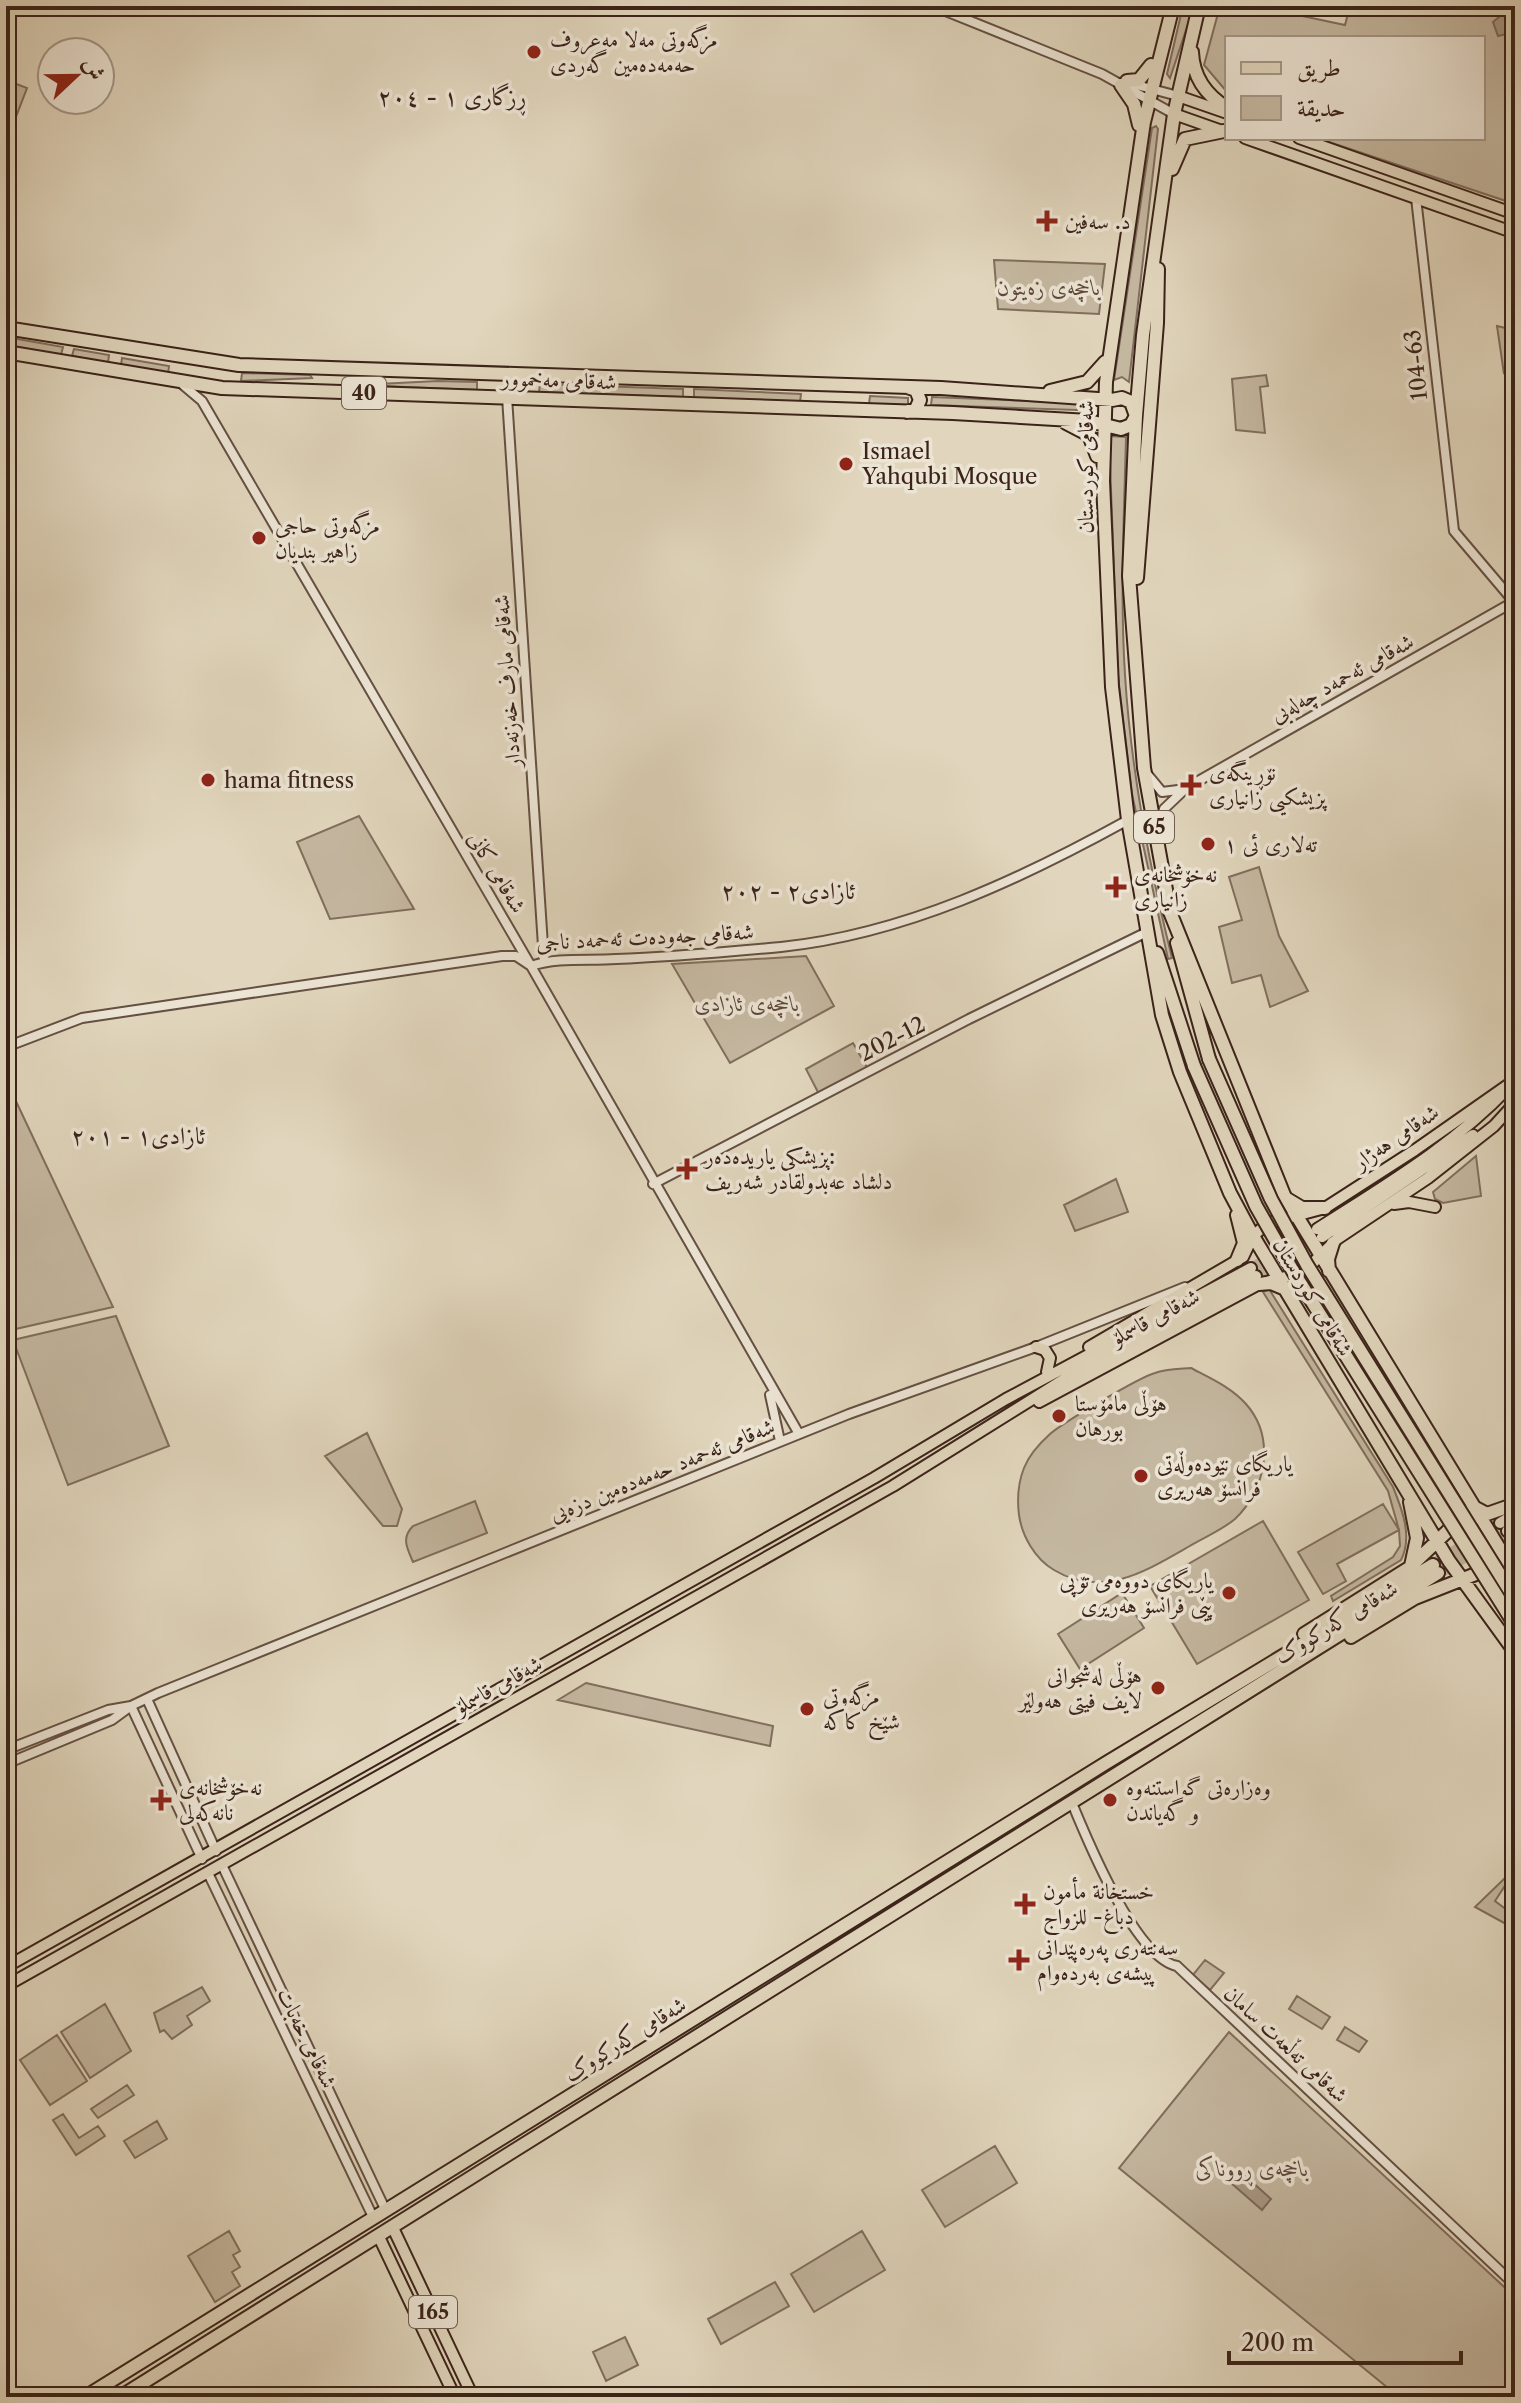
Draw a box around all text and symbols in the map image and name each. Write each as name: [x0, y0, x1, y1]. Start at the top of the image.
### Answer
place label: مزگەوتی مەلا مەعروف حەمەدەمین گەردی: [550, 24, 718, 78]
north arrow: [36, 36, 116, 116]
legend: [1225, 36, 1485, 140]
marker: مزگەوتی مەلا مەعروف حەمەدەمین گەردی: [525, 43, 543, 61]
text: طريق: [1297, 53, 1341, 83]
text: ش: [77, 54, 111, 84]
district label: ڕزگاری ١ - ٢٠٤: [378, 82, 526, 116]
text: حديقة: [1297, 93, 1346, 123]
place label: د. سەفین: [1065, 208, 1131, 235]
marker: د. سەفین: [1036, 210, 1058, 232]
park label: باخچەی زەیتون: [997, 274, 1101, 303]
street label: 104-63: [1399, 328, 1433, 402]
street label: شەقامی مەخموور: [499, 364, 617, 396]
road number: 40: [342, 377, 386, 409]
street label: شەقامی کوردستان: [1072, 400, 1099, 534]
place label: Ismael Yahqubi Mosque: [861, 438, 1037, 490]
marker: Ismael Yahqubi Mosque: [837, 455, 855, 473]
place label: مزگەوتی حاجی زاهیر بندیان: [275, 510, 380, 564]
marker: مزگەوتی حاجی زاهیر بندیان: [250, 529, 268, 547]
street label: شەقامی مارف خەزنەدار: [487, 594, 527, 770]
street label: شەقامی ئەحمەد چەلەبی: [1266, 627, 1420, 731]
place label: نۆڕینگەی پزیشکیی زانیاری: [1209, 759, 1328, 816]
place label: hama fitness: [224, 767, 354, 794]
marker: hama fitness: [199, 771, 217, 789]
marker: نۆڕینگەی پزیشکیی زانیاری: [1180, 774, 1202, 796]
road number: 65: [1134, 811, 1174, 843]
street label: شەقامی کانی: [462, 826, 532, 918]
place label: تەلاری ئی ١: [1224, 831, 1318, 858]
marker: تەلاری ئی ١: [1199, 835, 1217, 853]
place label: نەخۆشخانەی زانیاری: [1134, 861, 1217, 913]
district label: ئازادی٢ - ٢٠٢: [721, 876, 855, 905]
marker: نەخۆشخانەی زانیاری: [1105, 876, 1127, 898]
street label: شەقامی جەودەت ئەحمەد ناجی: [536, 918, 754, 956]
park label: باخچەی ئازادی: [694, 990, 800, 1019]
street label: 202-12: [854, 1011, 930, 1067]
street label: شەقامی هەژار: [1346, 1098, 1444, 1177]
district label: ئازادی١ - ٢٠١: [71, 1121, 205, 1150]
place label: پزیشکی یاریدەدەر: دلشاد عەبدولقادر شەریف: [703, 1143, 892, 1195]
marker: پزیشکی یاریدەدەر: دلشاد عەبدولقادر شەریف: [676, 1158, 698, 1180]
street label: شەقامی کوردستان: [1267, 1233, 1359, 1361]
street label: شەقامی قاسملۆ: [1104, 1282, 1204, 1353]
place label: هۆڵی مامۆستا بورهان: [1075, 1390, 1167, 1442]
marker: هۆڵی مامۆستا بورهان: [1050, 1407, 1068, 1425]
street label: شەقامی ئەحمەد حەمەدەمین دزەیی: [545, 1412, 779, 1529]
place label: یاریگای نێودەوڵەتی فرانسۆ هەریری: [1157, 1450, 1294, 1503]
marker: یاریگای نێودەوڵەتی فرانسۆ هەریری: [1132, 1467, 1150, 1485]
place label: یاریگای دووەمی تۆپی پێی فرانسۆ هەریری: [1060, 1567, 1215, 1622]
street label: شەقامی کەرکووک: [1269, 1575, 1403, 1669]
marker: یاریگای دووەمی تۆپی پێی فرانسۆ هەریری: [1220, 1584, 1238, 1602]
street label: شەقامی قاسملۆ: [447, 1650, 547, 1721]
place label: هۆڵی لەشجوانی لایف فیتی هەولێر: [1017, 1662, 1142, 1716]
marker: هۆڵی لەشجوانی لایف فیتی هەولێر: [1149, 1679, 1167, 1697]
place label: مزگه‌وتی شێخ كاكه: [823, 1681, 900, 1741]
marker: مزگه‌وتی شێخ كاكه: [798, 1700, 816, 1718]
place label: نەخۆشخانەی نانەکەلی: [179, 1774, 262, 1826]
place label: وەزارەتی گواستنەوە و گەیاندن: [1126, 1774, 1271, 1826]
marker: نەخۆشخانەی نانەکەلی: [150, 1789, 172, 1811]
marker: وەزارەتی گواستنەوە و گەیاندن: [1101, 1791, 1119, 1809]
place label: خستخانة مأمون دباغ- للزواج: [1043, 1876, 1154, 1936]
marker: خستخانة مأمون دباغ- للزواج: [1014, 1893, 1036, 1915]
place label: سەنتەری پەرەپێدانی پیشەی بەردەوام: [1037, 1934, 1178, 1992]
marker: سەنتەری پەرەپێدانی پیشەی بەردەوام: [1008, 1949, 1030, 1971]
street label: شەقامی تەڵعەت سامان: [1218, 1980, 1354, 2108]
street label: شەقامی خەبات: [271, 1983, 343, 2093]
street label: شەقامی کەرکووک: [559, 1991, 691, 2087]
park label: باخچەی ڕووناکی: [1195, 2155, 1309, 2187]
road number: 165: [409, 2296, 457, 2328]
scale bar: [1229, 2315, 1461, 2365]
text: 200 m: [1241, 2328, 1314, 2357]

